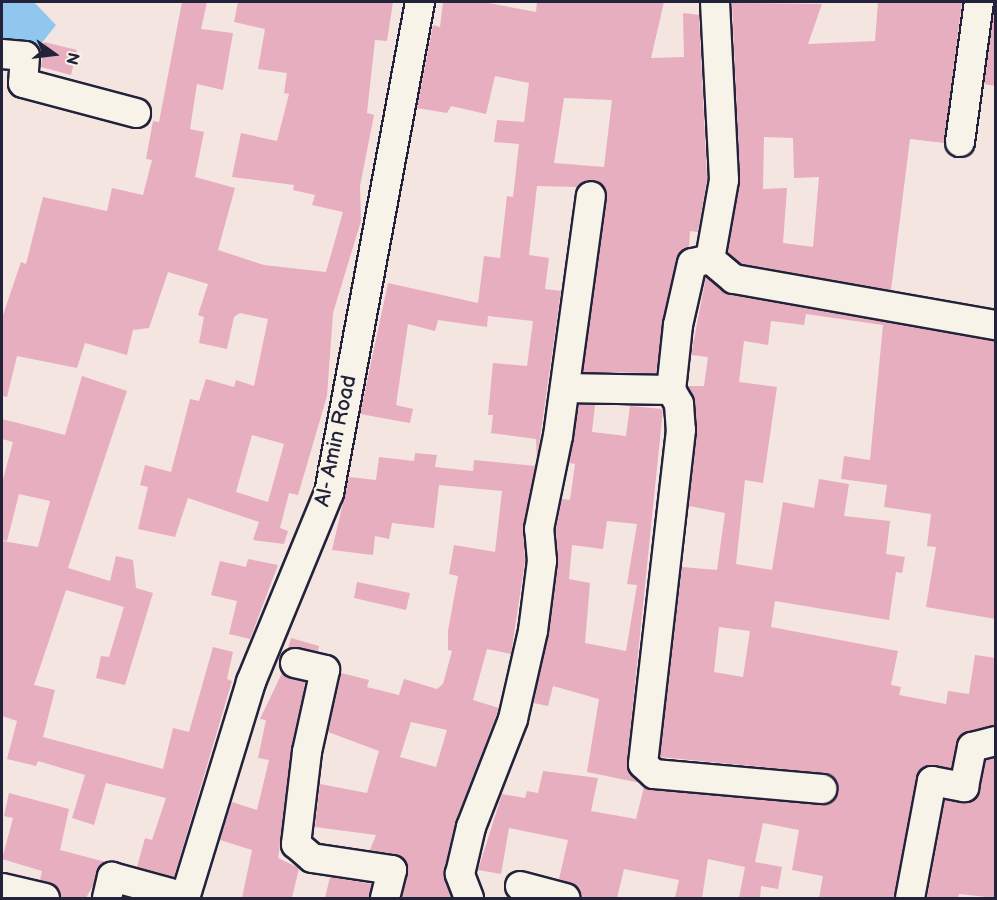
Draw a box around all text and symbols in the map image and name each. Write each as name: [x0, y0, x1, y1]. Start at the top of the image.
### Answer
north arrow: [24, 24, 84, 84]
text: N: [61, 50, 83, 67]
street label: Al- Amin Road: [310, 373, 362, 509]

